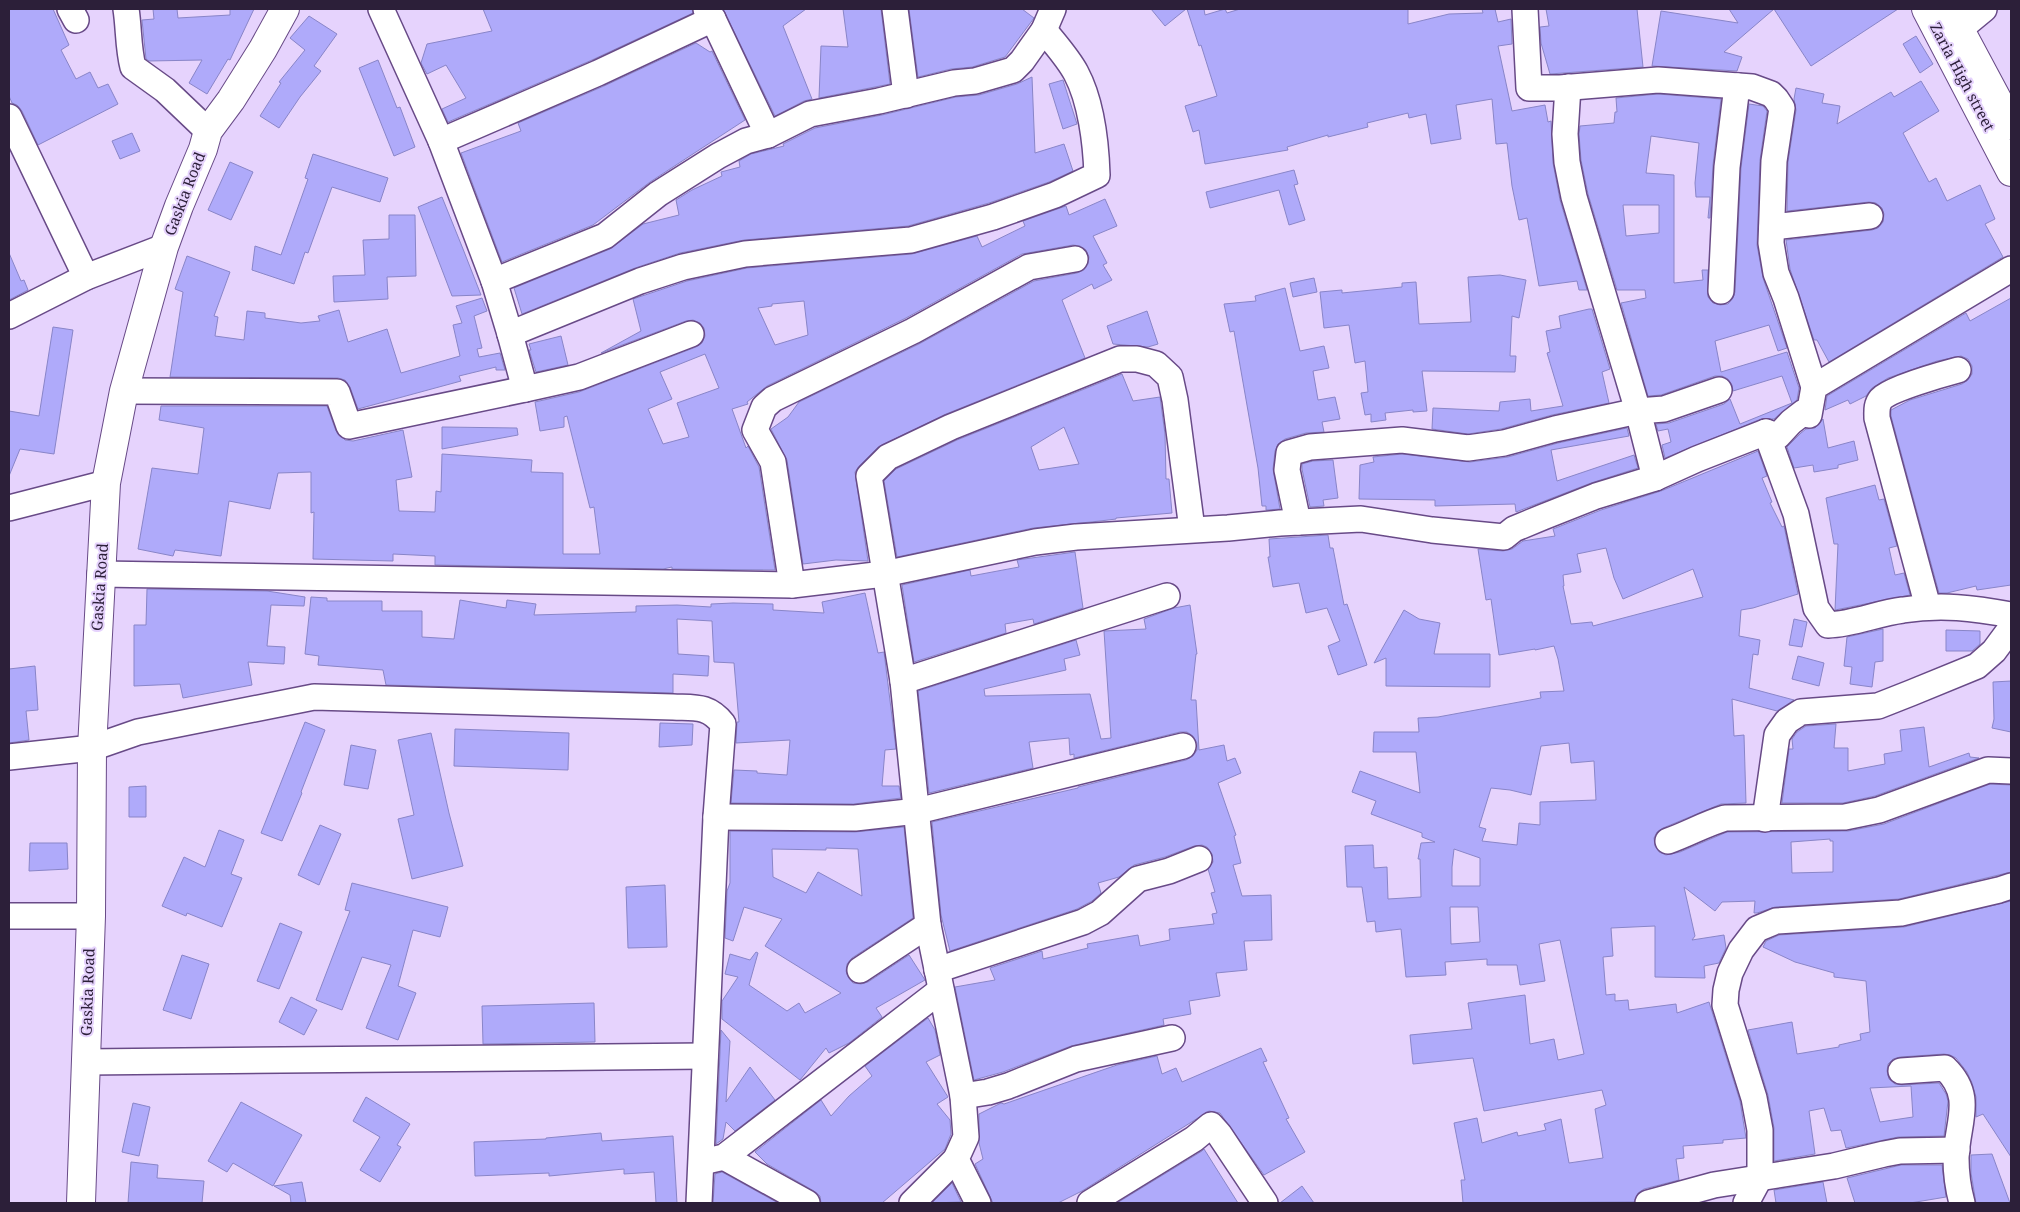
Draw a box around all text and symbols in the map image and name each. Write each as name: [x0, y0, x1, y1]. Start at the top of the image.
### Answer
street label: Zaria High street: [1926, 19, 2000, 134]
street label: Gaskia Road: [159, 149, 209, 238]
street label: Gaskia Road: [86, 542, 112, 632]
street label: Gaskia Road: [75, 948, 99, 1036]

